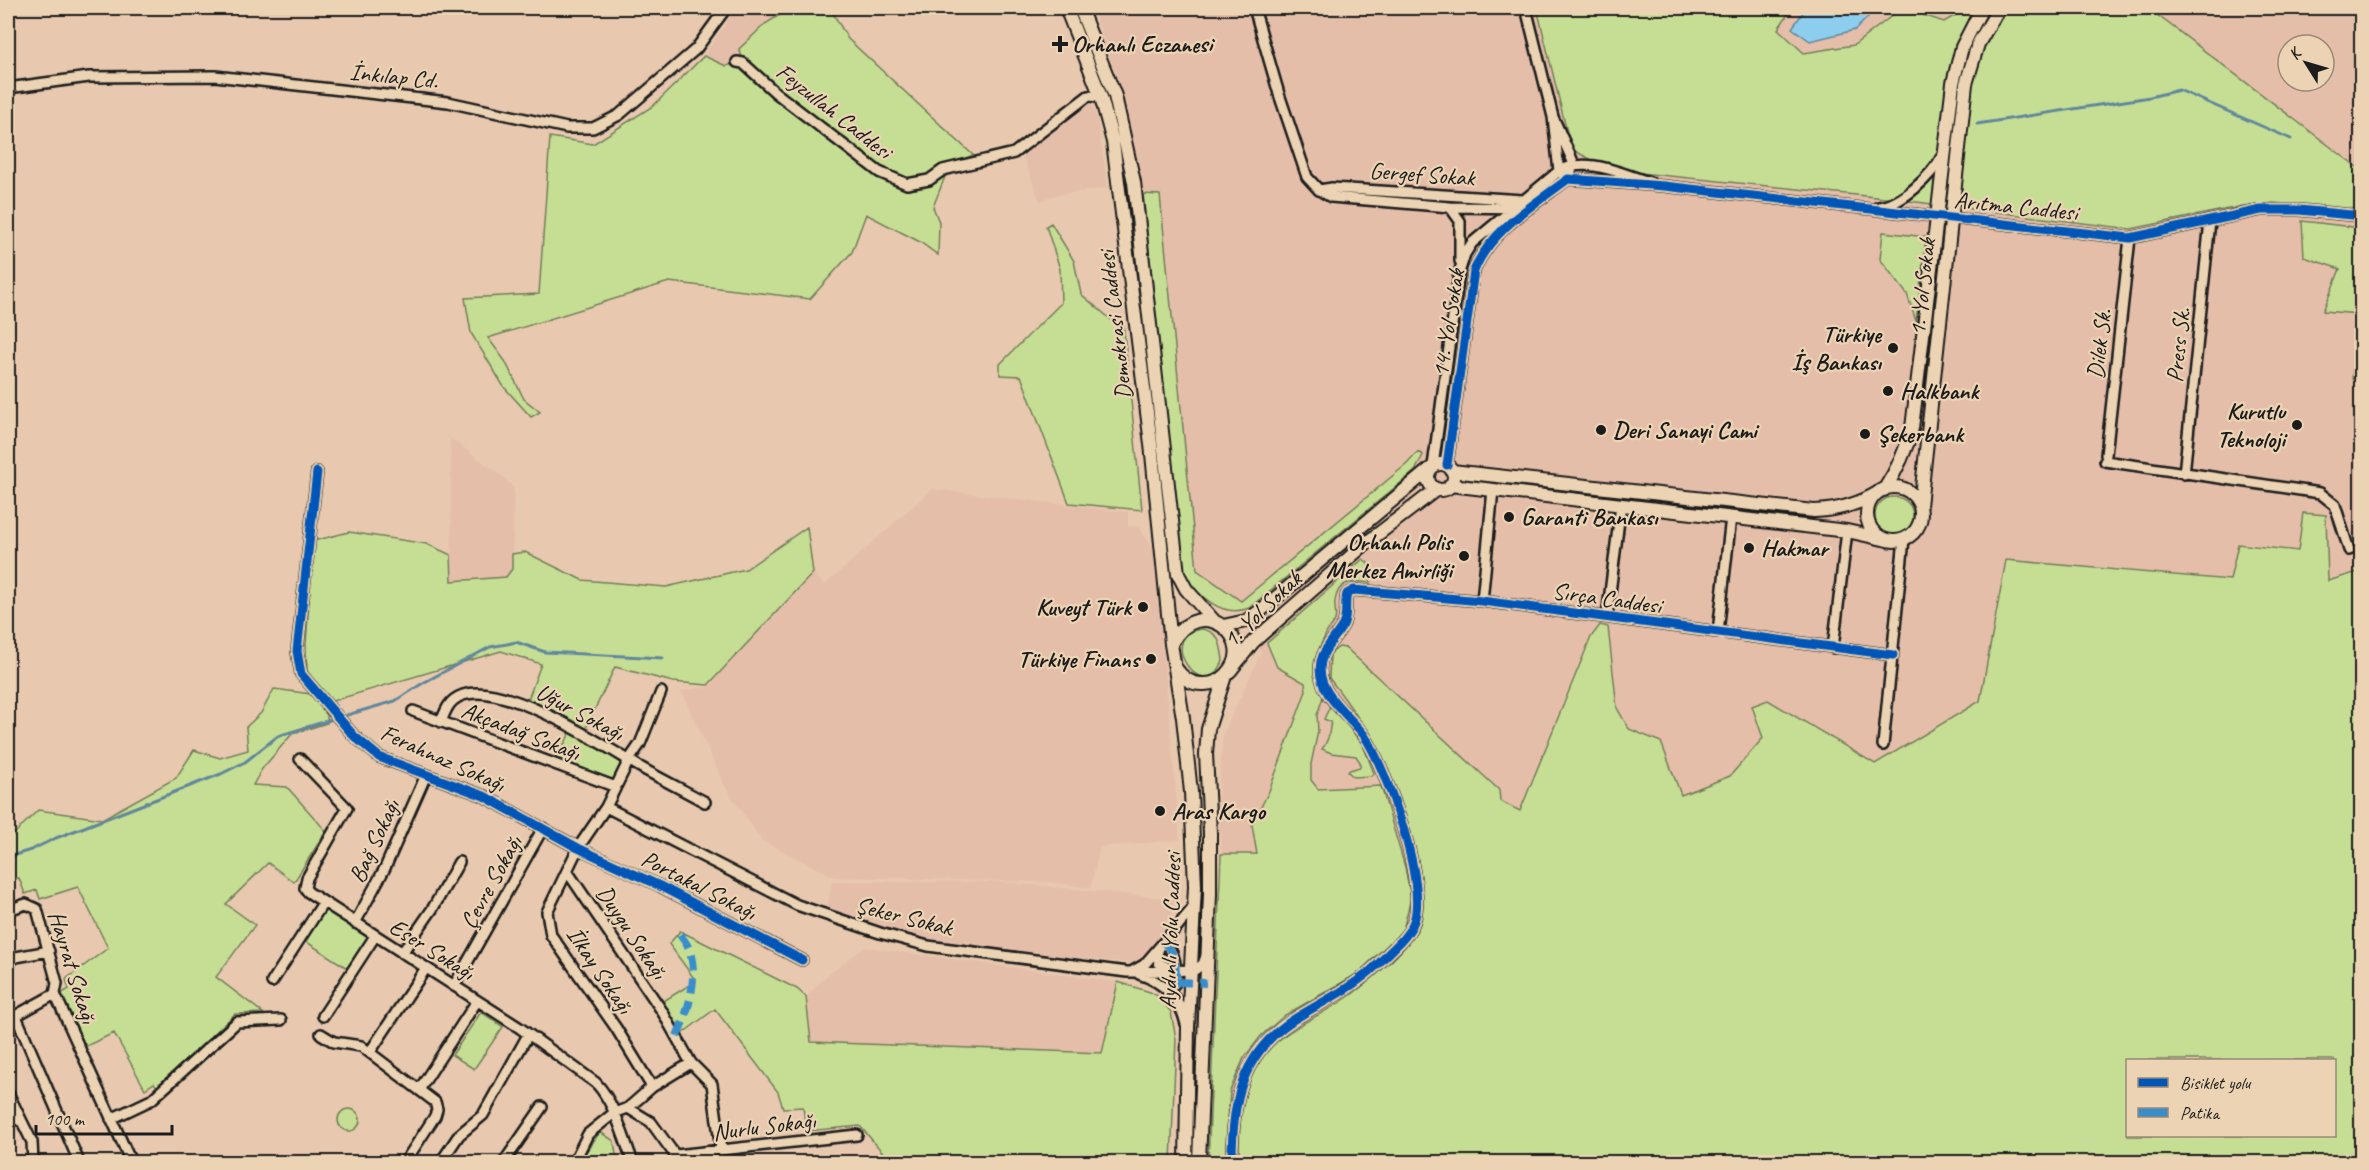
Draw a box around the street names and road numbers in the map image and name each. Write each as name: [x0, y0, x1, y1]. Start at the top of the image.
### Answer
street label: İnkılap Cd.: [348, 56, 440, 96]
street label: Feyzullah Caddesi: [770, 56, 901, 168]
street label: Gergef Sokak: [1368, 155, 1478, 193]
street label: Arıtma Caddesi: [1953, 185, 2082, 228]
street label: 1. Yol Sokak: [1902, 235, 1942, 337]
street label: Demokrasi Caddesi: [1091, 246, 1139, 401]
street label: 14. Yol Sokak: [1425, 265, 1472, 379]
street label: Press Sk.: [2159, 306, 2197, 384]
street label: Dilek Sk.: [2080, 307, 2118, 381]
street label: 1. Yol Sokak: [1216, 563, 1309, 654]
street label: Sırça Caddesi: [1550, 575, 1666, 621]
street label: Uğur Sokağı: [531, 676, 630, 748]
street label: Akçadağ Sokağı: [458, 695, 586, 768]
street label: Ferahnaz Sokağı: [376, 717, 511, 799]
street label: Bağ Sokağı: [342, 793, 407, 887]
street label: Çevre Sokağı: [453, 829, 530, 934]
street label: Portakal Sokağı: [637, 843, 763, 927]
street label: Aydınlı Yolu Caddesi: [1152, 849, 1188, 1010]
street label: Duygu Sokağı: [590, 879, 675, 986]
street label: Şeker Sokak: [853, 890, 958, 943]
street label: Hayrat Sokağı: [42, 907, 105, 1028]
street label: Eser Sokağı: [384, 911, 481, 988]
street label: İlkay Sokağı: [560, 921, 641, 1021]
street label: Nurlu Sokağı: [711, 1105, 818, 1147]

